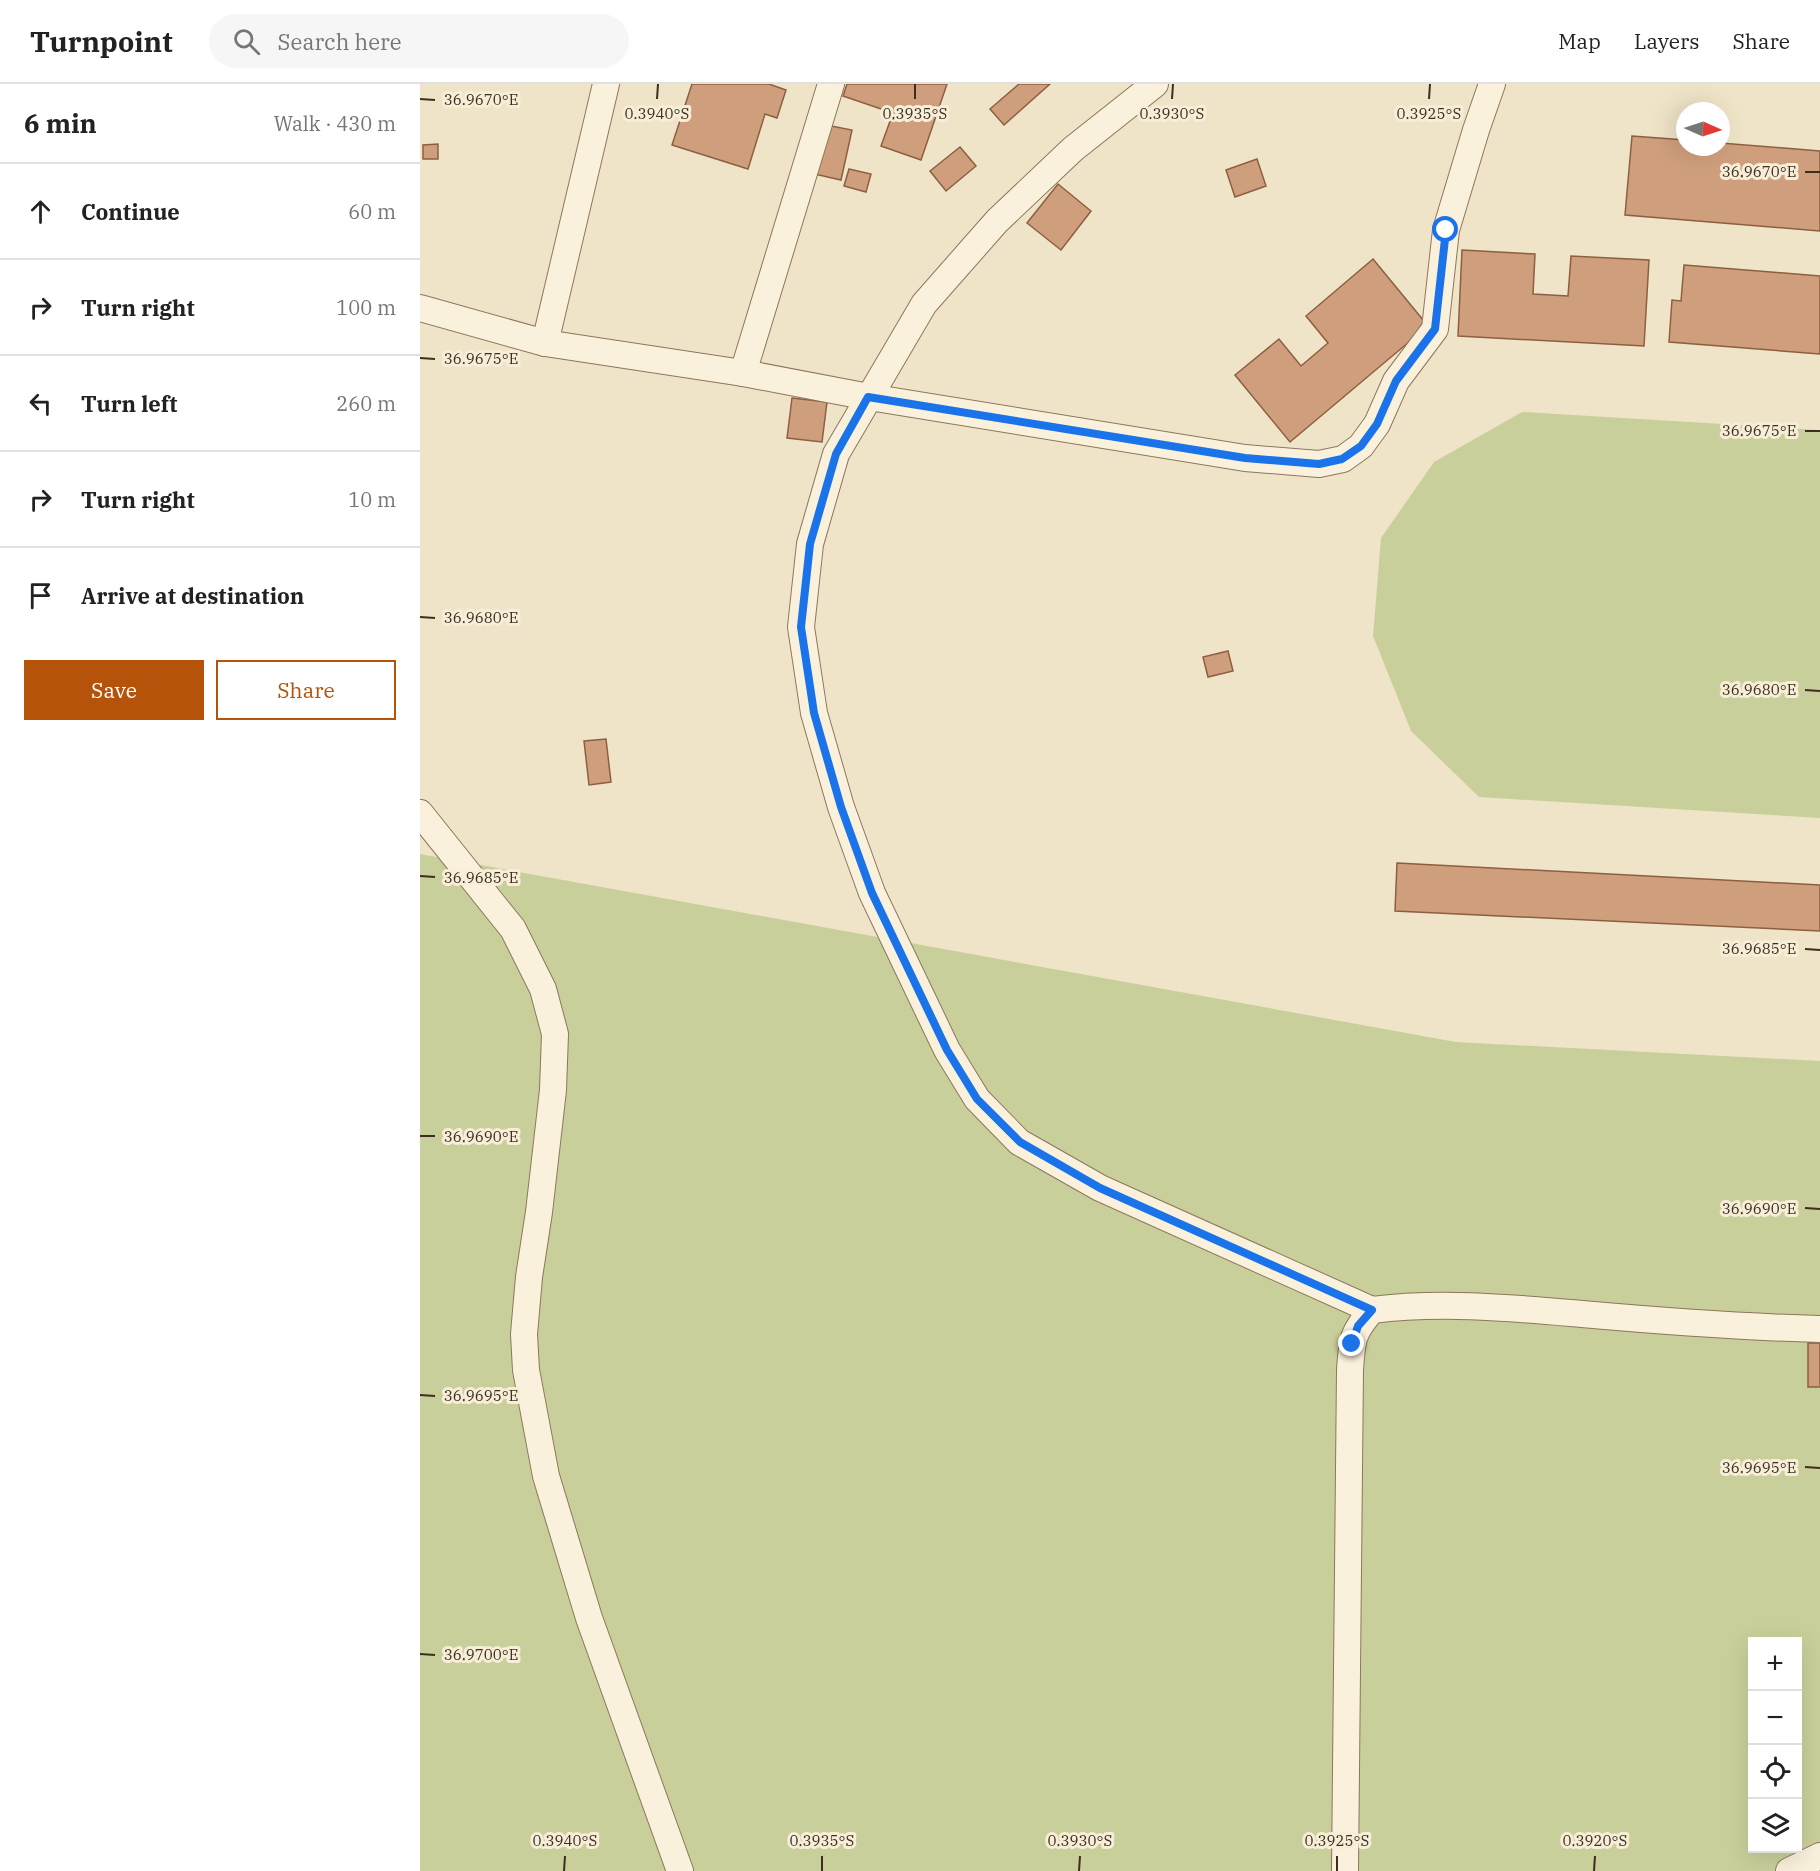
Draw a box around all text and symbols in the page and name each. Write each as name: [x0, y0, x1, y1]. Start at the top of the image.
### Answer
search box: [209, 14, 629, 68]
text: Turnpoint: [30, 23, 173, 60]
icon: search: [230, 25, 263, 58]
text: Search here: [278, 27, 402, 56]
text: Map: [1558, 27, 1601, 55]
text: Layers: [1634, 27, 1700, 55]
text: Share: [1733, 27, 1790, 55]
text: 36.9670°E: [444, 90, 518, 109]
north arrow: [1676, 102, 1730, 156]
text: 0.3940°S: [625, 104, 689, 123]
text: 0.3935°S: [883, 104, 947, 123]
text: 0.3930°S: [1140, 104, 1204, 123]
text: 0.3925°S: [1397, 104, 1461, 123]
text: 6 min: [24, 106, 97, 140]
text: Walk · 430 m: [274, 110, 396, 137]
text: 36.9670°E: [1722, 162, 1796, 181]
icon: ahead: [24, 195, 57, 228]
text: Continue: [81, 197, 180, 226]
text: 60 m: [348, 198, 396, 225]
route start: [1432, 216, 1458, 242]
icon: right: [24, 291, 57, 324]
text: Turn right: [81, 293, 195, 322]
text: 100 m: [336, 294, 396, 321]
text: 36.9675°E: [444, 349, 518, 368]
icon: left: [24, 387, 57, 420]
text: Turn left: [81, 389, 177, 418]
text: 260 m: [336, 390, 396, 417]
text: 36.9675°E: [1722, 421, 1796, 440]
icon: right: [24, 483, 57, 516]
text: Turn right: [81, 485, 195, 514]
text: 10 m: [348, 486, 396, 513]
icon: arrive: [24, 579, 57, 612]
text: Arrive at destination: [81, 581, 304, 610]
text: 36.9680°E: [444, 608, 518, 627]
button: Save: [24, 660, 204, 720]
button: Share: [216, 660, 396, 720]
text: 36.9680°E: [1722, 680, 1796, 699]
text: 36.9685°E: [444, 868, 518, 887]
text: 36.9685°E: [1722, 939, 1796, 958]
text: 36.9690°E: [444, 1127, 518, 1146]
text: 36.9690°E: [1722, 1199, 1796, 1218]
route end: [1338, 1330, 1364, 1356]
text: 36.9695°E: [444, 1386, 518, 1405]
text: 36.9695°E: [1722, 1458, 1796, 1477]
map controls: [1748, 1637, 1802, 1853]
button: +: [1748, 1637, 1802, 1691]
text: 36.9700°E: [444, 1645, 518, 1664]
button: −: [1748, 1691, 1802, 1745]
button: locate: [1748, 1745, 1802, 1799]
button: layers: [1748, 1799, 1802, 1853]
text: 0.3940°S: [533, 1831, 597, 1850]
text: 0.3935°S: [790, 1831, 854, 1850]
text: 0.3930°S: [1048, 1831, 1112, 1850]
text: 0.3925°S: [1305, 1831, 1369, 1850]
text: 0.3920°S: [1563, 1831, 1627, 1850]

